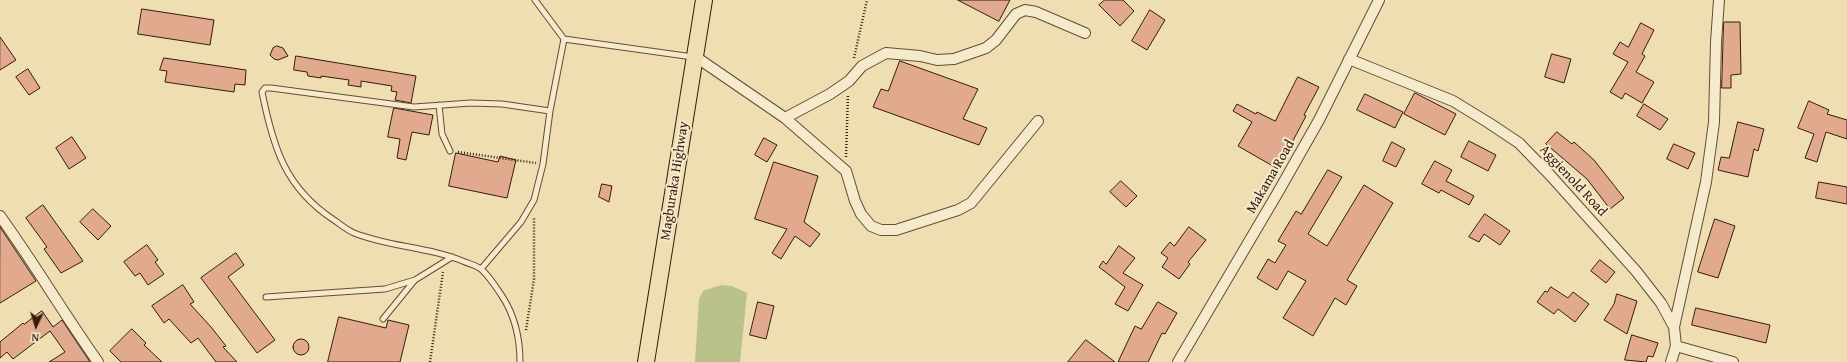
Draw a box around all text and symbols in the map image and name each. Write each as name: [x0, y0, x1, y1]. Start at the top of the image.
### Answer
street label: Magburaka Highway: [657, 120, 693, 242]
street label: Makama Road: [1243, 137, 1299, 217]
street label: Aggienold Road: [1536, 142, 1610, 220]
north arrow: [16, 306, 56, 346]
text: N: [31, 330, 39, 346]

